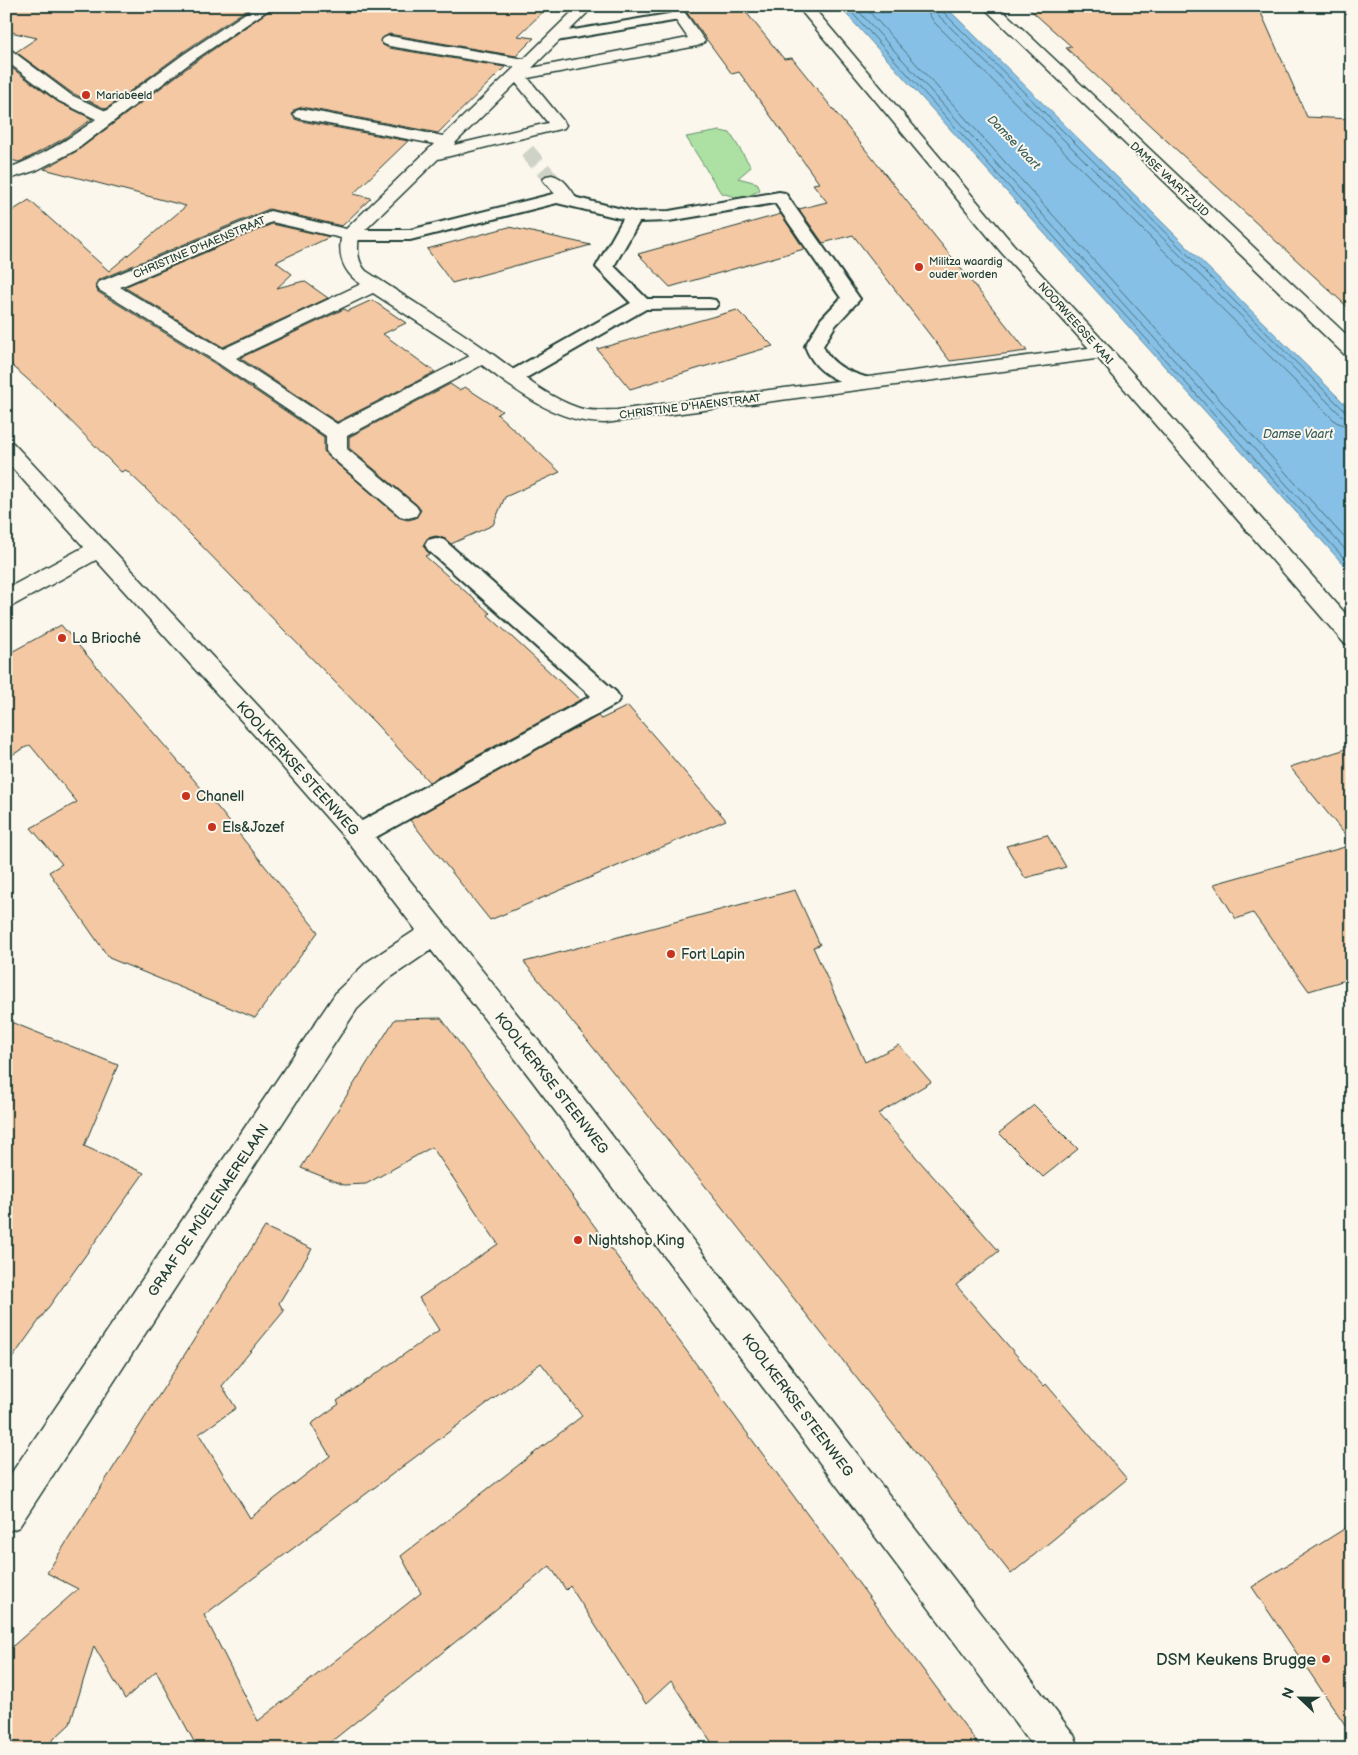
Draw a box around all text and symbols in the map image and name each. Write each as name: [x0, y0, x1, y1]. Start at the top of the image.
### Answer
marker: Mariabeeld: [80, 89, 92, 101]
place label: Mariabeeld: [96, 89, 152, 102]
water label: Damse Vaart: [984, 112, 1044, 173]
street label: DAMSE VAART-ZUID: [1128, 139, 1212, 219]
street label: CHRISTINE D'HAENSTRAAT: [131, 213, 268, 281]
place label: Militza waardig ouder worden: [929, 255, 1003, 281]
marker: Militza waardig ouder worden: [913, 261, 925, 273]
street label: NOORWEEGSE KAAI: [1036, 280, 1116, 367]
street label: CHRISTINE D'HAENSTRAAT: [618, 391, 762, 422]
water label: Damse Vaart: [1263, 427, 1333, 442]
place label: La Brioché: [72, 630, 141, 647]
marker: La Brioché: [56, 632, 68, 644]
street label: KOOLKERKSE STEENWEG: [233, 698, 363, 839]
place label: Chanell: [196, 788, 244, 805]
marker: Chanell: [180, 790, 192, 802]
place label: Els&Jozef: [222, 819, 285, 836]
marker: Els&Jozef: [206, 821, 218, 833]
place label: Fort Lapin: [681, 946, 745, 963]
marker: Fort Lapin: [665, 948, 677, 960]
street label: KOOLKERKSE STEENWEG: [491, 1009, 612, 1158]
street label: GRAAF DE MÛELENAERELAAN: [143, 1120, 273, 1300]
place label: Nightshop King: [588, 1232, 685, 1249]
marker: Nightshop King: [572, 1234, 584, 1246]
street label: KOOLKERKSE STEENWEG: [738, 1330, 857, 1481]
place label: DSM Keukens Brugge: [1156, 1651, 1317, 1670]
marker: DSM Keukens Brugge: [1320, 1653, 1332, 1665]
north arrow: [1276, 1672, 1326, 1722]
text: N: [1279, 1685, 1298, 1701]

